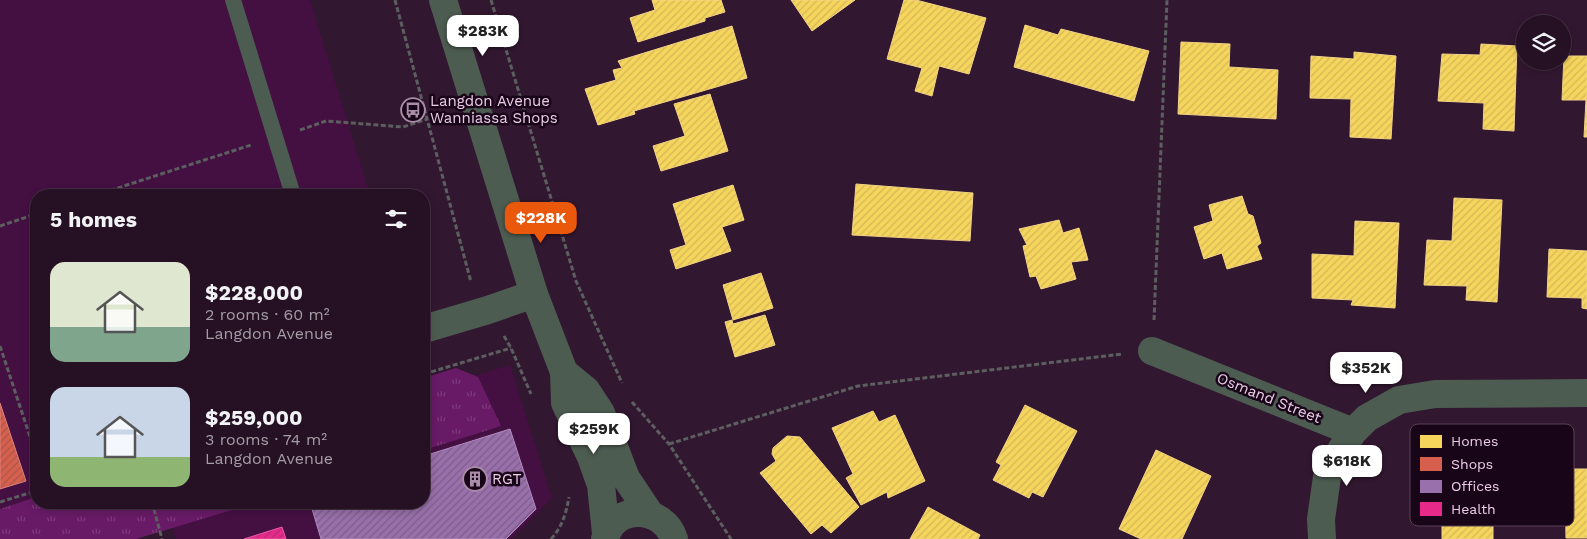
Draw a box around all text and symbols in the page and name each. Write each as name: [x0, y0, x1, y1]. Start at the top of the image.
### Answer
pin: $283K: [448, 15, 518, 57]
map controls: [1516, 15, 1571, 70]
button: layers: [1516, 15, 1571, 70]
text: $283K: [458, 21, 508, 40]
place label: Langdon Avenue Wanniassa Shops: [430, 92, 558, 127]
bus stop icon: Langdon Avenue Wanniassa Shops: [400, 97, 426, 123]
pin: $228K: [506, 202, 576, 244]
icon: filters: [382, 205, 410, 233]
text: 5 homes: [50, 207, 137, 232]
text: $228K: [516, 208, 566, 227]
text: $228,000: [205, 280, 303, 305]
icon: home: [90, 282, 150, 342]
text: 2 rooms · 60 m²: [205, 305, 330, 324]
text: Langdon Avenue: [205, 324, 333, 343]
pin: $352K: [1331, 352, 1401, 394]
text: $352K: [1341, 358, 1391, 377]
street label: Osmand Street: [1214, 369, 1324, 427]
text: $259,000: [205, 405, 303, 430]
icon: home: [90, 407, 150, 467]
pin: $259K: [559, 412, 629, 455]
text: $259K: [569, 419, 619, 438]
legend: [1410, 424, 1574, 526]
text: 3 rooms · 74 m²: [205, 430, 327, 449]
text: Homes: [1451, 433, 1498, 449]
pin: $618K: [1312, 444, 1382, 487]
text: Langdon Avenue: [205, 449, 333, 468]
text: $618K: [1323, 451, 1371, 470]
text: Shops: [1451, 456, 1493, 472]
building icon: RGT: [462, 466, 488, 492]
place label: RGT: [492, 470, 522, 488]
text: Offices: [1451, 478, 1500, 494]
text: Health: [1451, 501, 1496, 517]

